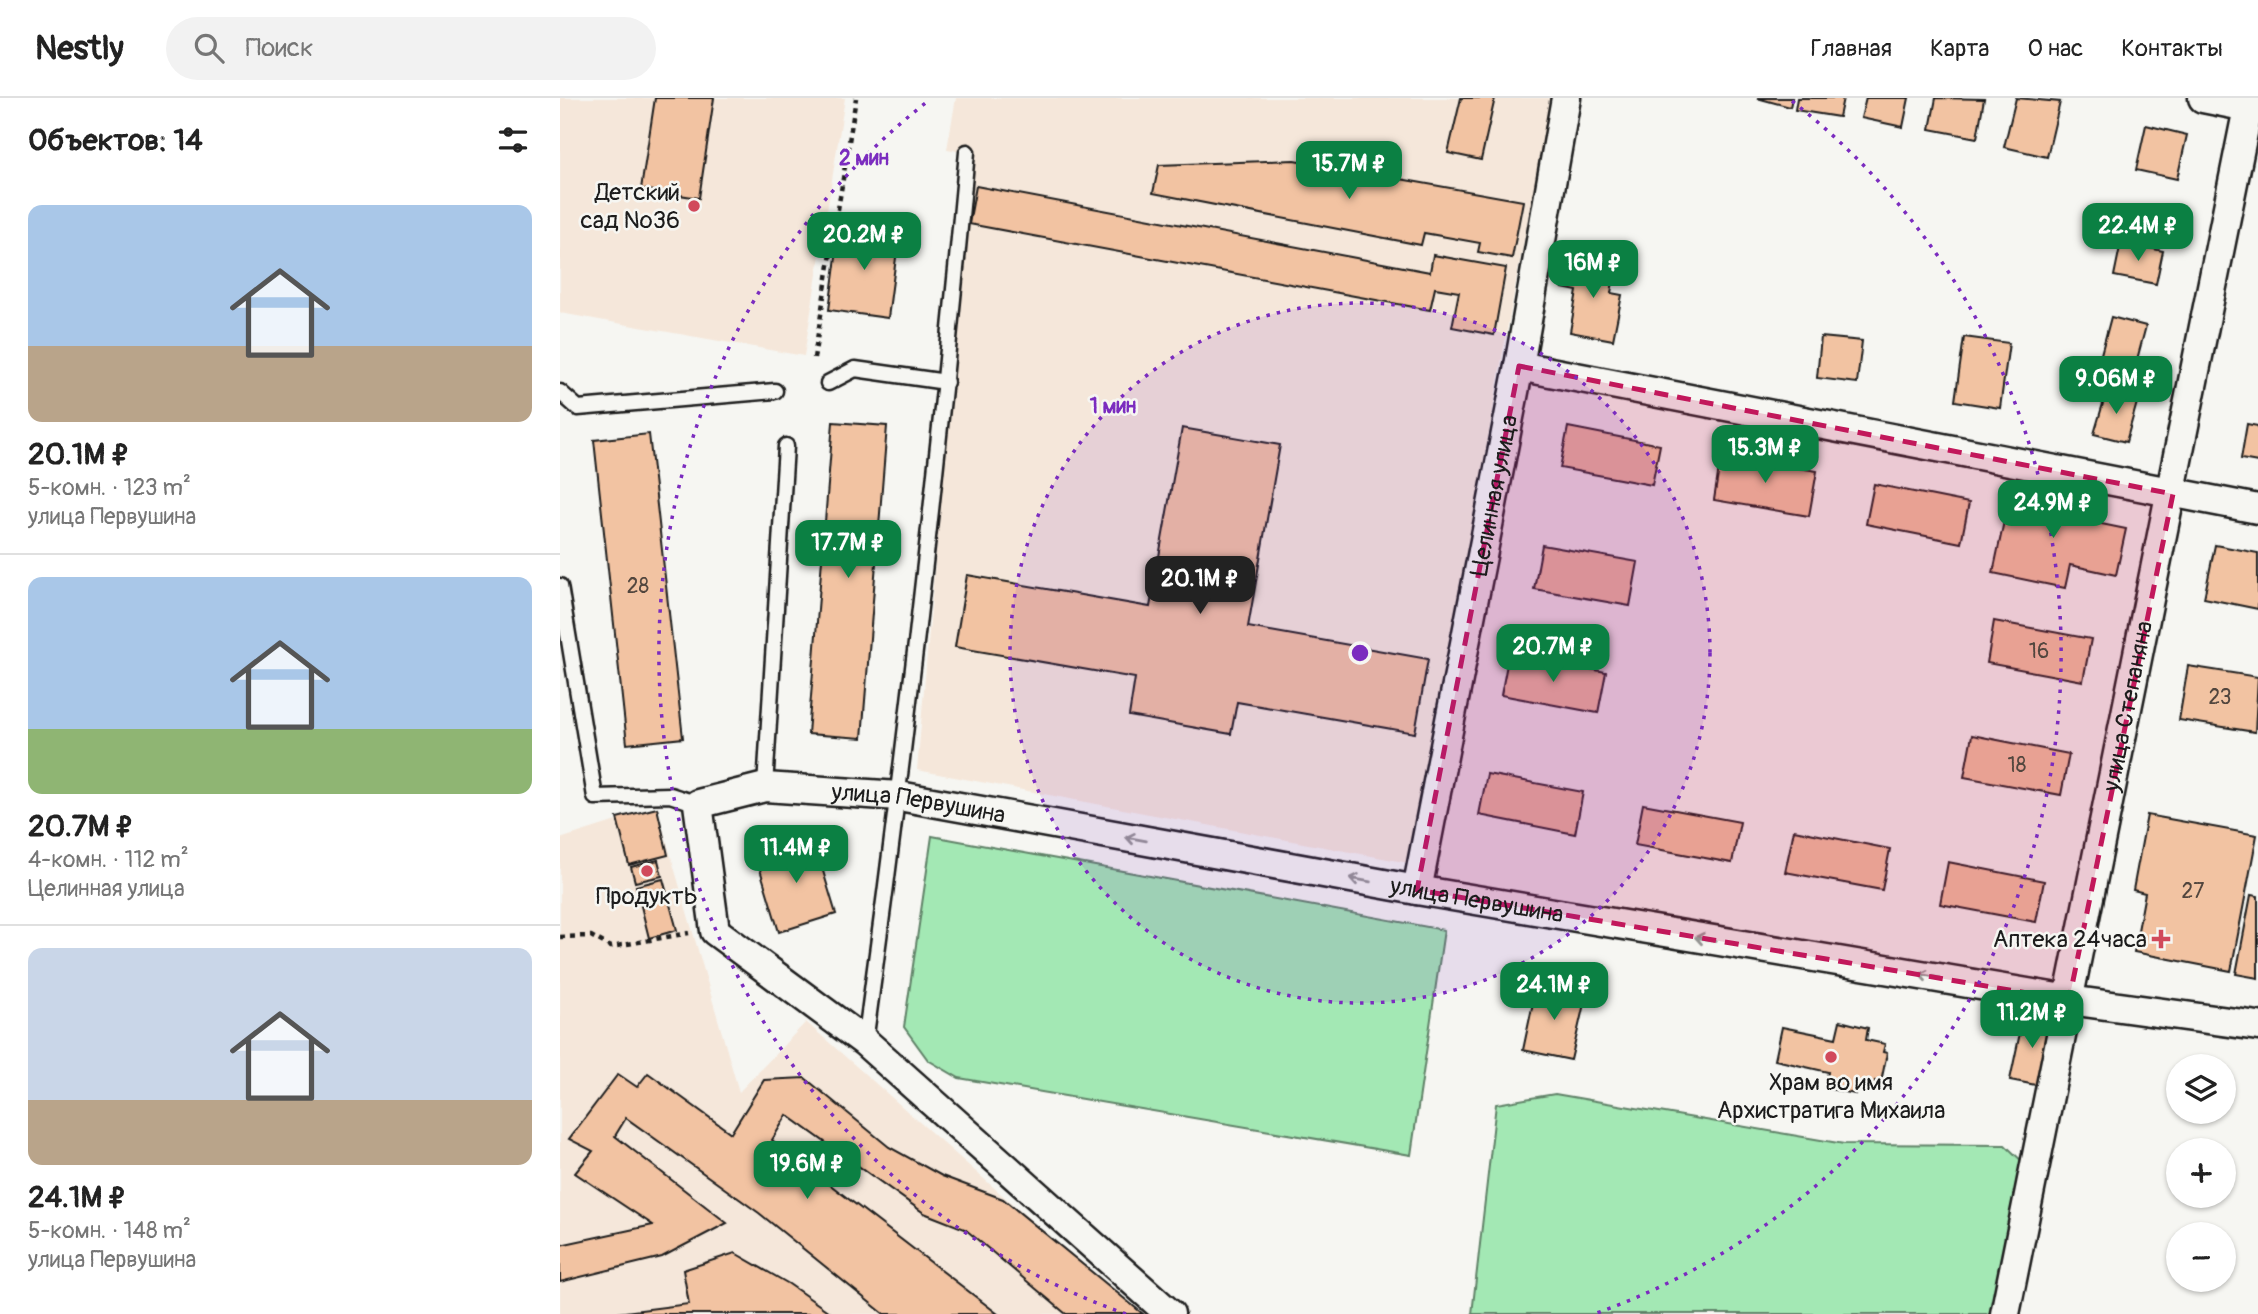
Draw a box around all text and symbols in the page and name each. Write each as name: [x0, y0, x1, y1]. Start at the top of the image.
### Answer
search box: [166, 17, 656, 80]
text: Nestly: [35, 28, 124, 69]
icon: search: [190, 29, 228, 67]
text: Поиск: [246, 32, 313, 64]
text: Главная: [1811, 34, 1892, 63]
text: Карта: [1930, 34, 1990, 63]
text: О нас: [2028, 34, 2083, 63]
text: Контакты: [2121, 34, 2223, 63]
icon: filters: [494, 121, 532, 159]
text: Объектов: 14: [28, 122, 203, 159]
pin: 15.7M ₽: [1284, 141, 1414, 201]
text: 2 мин: [839, 145, 889, 172]
text: 15.7M ₽: [1312, 149, 1386, 178]
place label: Детский сад №36: [581, 178, 680, 235]
marker: Детский сад №36: [686, 198, 702, 214]
pin: 22.4M ₽: [2073, 204, 2203, 263]
text: 22.4M ₽: [2098, 211, 2178, 240]
pin: 20.2M ₽: [799, 212, 929, 272]
text: 20.2M ₽: [823, 220, 905, 249]
pin: 16M ₽: [1544, 240, 1642, 300]
text: 16M ₽: [1564, 248, 1622, 277]
icon: home: [217, 250, 343, 376]
pin: 9.06M ₽: [2051, 356, 2181, 416]
text: 9.06M ₽: [2075, 364, 2157, 393]
text: 1 мин: [1090, 393, 1136, 420]
street label: Целинная улица: [1464, 412, 1524, 578]
pin: 15.3M ₽: [1700, 426, 1830, 485]
text: 15.3M ₽: [1728, 433, 1802, 462]
text: 20.1M ₽: [28, 436, 130, 473]
text: 5-комн. · 123 m²: [28, 473, 191, 502]
pin: 24.9M ₽: [1988, 480, 2118, 540]
text: 24.9M ₽: [2014, 488, 2092, 517]
text: улица Первушина: [28, 502, 196, 531]
pin: 17.7M ₽: [783, 520, 913, 580]
text: 17.7M ₽: [811, 528, 885, 557]
pin: 20.1M ₽: [1135, 556, 1265, 616]
text: 20.1M ₽: [1161, 564, 1239, 593]
house number: 28: [627, 573, 649, 600]
street label: улица Степаняна: [2096, 618, 2159, 795]
icon: home: [217, 622, 343, 748]
pin: 20.7M ₽: [1488, 624, 1618, 684]
text: 20.7M ₽: [1512, 632, 1594, 661]
house number: 16: [2029, 638, 2049, 665]
centre of rings: [1348, 641, 1372, 665]
house number: 23: [2209, 684, 2231, 711]
house number: 18: [2008, 752, 2026, 779]
street label: улица Первушина: [830, 777, 1008, 830]
text: 20.7M ₽: [28, 808, 134, 845]
pin: 11.4M ₽: [731, 826, 861, 885]
one-way arrow: [1125, 832, 1148, 845]
text: 11.4M ₽: [760, 833, 832, 862]
text: 4-комн. · 112 m²: [28, 845, 189, 874]
marker: ПродуктЬ: [639, 863, 655, 879]
street label: улица Первушина: [1387, 871, 1566, 929]
one-way arrow: [1349, 873, 1372, 886]
text: Целинная улица: [28, 874, 185, 903]
house number: 27: [2182, 878, 2204, 905]
place label: ПродуктЬ: [596, 882, 698, 911]
place label: Аптека 24часа: [1993, 925, 2147, 954]
marker: Аптека 24часа: [2153, 931, 2169, 947]
one-way arrow: [1694, 932, 1717, 945]
pin: 24.1M ₽: [1489, 962, 1619, 1022]
one-way arrow: [1918, 969, 1941, 982]
text: 24.1M ₽: [1516, 970, 1592, 999]
pin: 11.2M ₽: [1967, 990, 2097, 1050]
icon: home: [217, 993, 343, 1119]
text: 11.2M ₽: [1996, 998, 2068, 1027]
marker: Храм во имя Архистратига Михаила: [1823, 1049, 1839, 1065]
map controls: [2166, 1054, 2236, 1292]
button: layers: [2166, 1054, 2236, 1124]
place label: Храм во имя Архистратига Михаила: [1717, 1068, 1945, 1125]
button: +: [2166, 1138, 2236, 1208]
pin: 19.6M ₽: [742, 1142, 872, 1201]
text: 19.6M ₽: [770, 1149, 844, 1178]
text: 24.1M ₽: [28, 1179, 127, 1216]
text: 5-комн. · 148 m²: [28, 1216, 191, 1245]
button: −: [2166, 1222, 2236, 1292]
text: улица Первушина: [28, 1245, 196, 1274]

